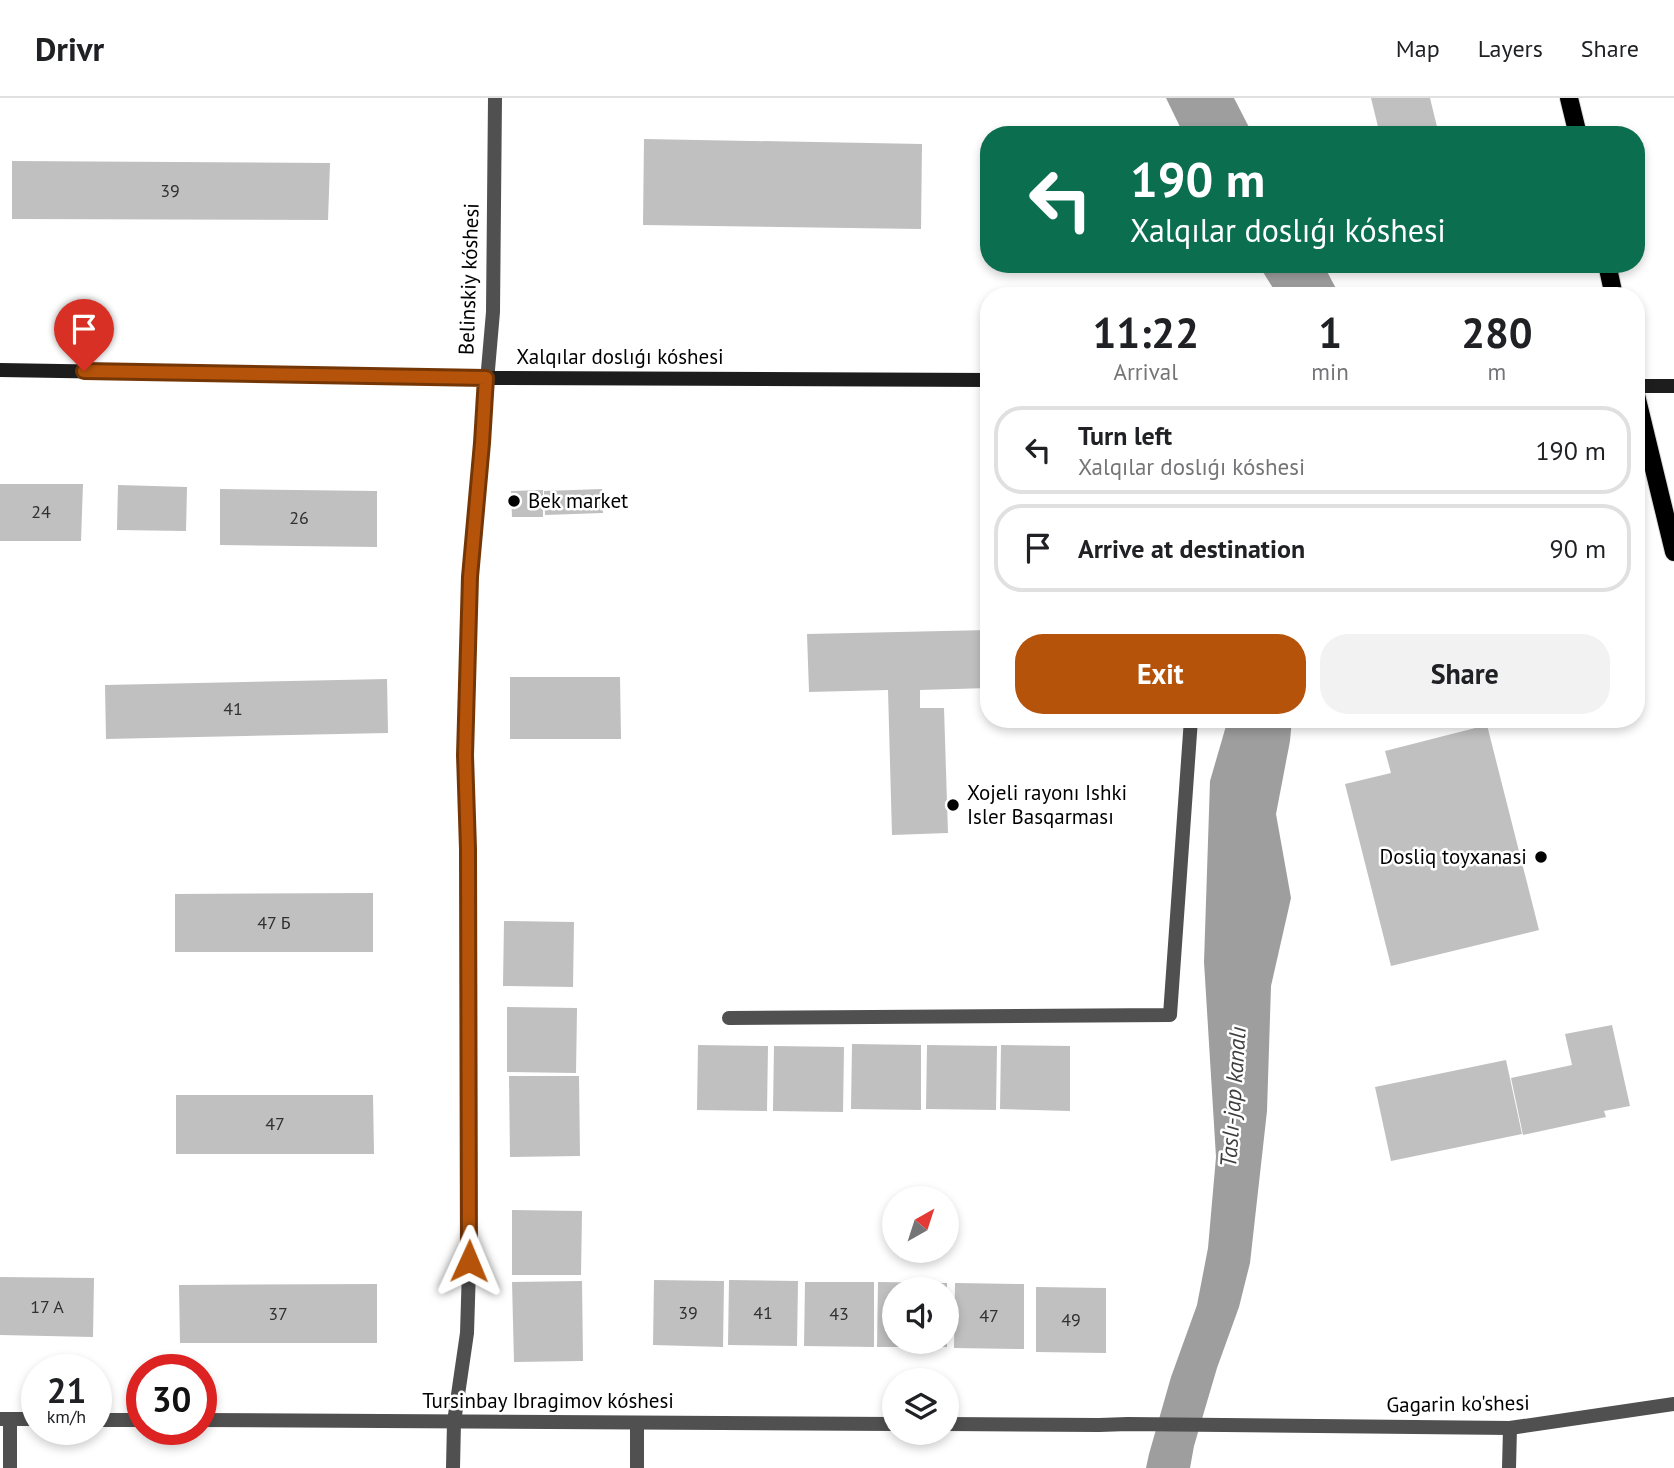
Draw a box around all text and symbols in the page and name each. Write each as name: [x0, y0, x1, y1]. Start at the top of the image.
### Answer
text: Drivr: [35, 27, 104, 70]
text: Map: [1396, 33, 1440, 64]
text: Layers: [1478, 33, 1543, 64]
text: Share: [1581, 33, 1639, 64]
text: 190 m: [1130, 147, 1265, 211]
icon: left: [1015, 154, 1106, 245]
house number: 39: [160, 179, 180, 202]
street label: Belinskiy kóshesi: [452, 203, 485, 355]
text: Xalqılar doslıǵı kóshesi: [1130, 209, 1446, 251]
pin: [54, 299, 114, 371]
text: 11:22: [1092, 305, 1199, 360]
text: 1: [1318, 305, 1342, 360]
text: 280: [1461, 305, 1533, 360]
icon: arrive: [65, 310, 103, 348]
street label: Xalqılar doslıǵı kóshesi: [516, 343, 724, 370]
text: Arrival: [1113, 357, 1178, 386]
text: min: [1311, 357, 1349, 386]
text: m: [1488, 357, 1506, 386]
text: Turn left: [1078, 419, 1172, 452]
icon: left: [1019, 431, 1057, 469]
text: 190 m: [1535, 434, 1606, 467]
text: Xalqılar doslıǵı kóshesi: [1078, 452, 1305, 481]
place label: Bek market: [528, 487, 628, 514]
marker: Bek market: [506, 493, 522, 509]
house number: 24: [31, 500, 51, 523]
house number: 26: [289, 506, 309, 529]
icon: arrive: [1019, 529, 1057, 567]
text: Arrive at destination: [1078, 532, 1305, 565]
text: 90 m: [1550, 532, 1606, 565]
button: Exit: [1015, 634, 1306, 714]
button: Share: [1320, 634, 1610, 714]
house number: 41: [223, 697, 243, 720]
place label: Xojeli rayonı Ishki Isler Basqarması: [967, 779, 1127, 830]
marker: Xojeli rayonı Ishki Isler Basqarması: [945, 797, 961, 813]
place label: Dosliq toyxanasi: [1380, 843, 1527, 870]
marker: Dosliq toyxanasi: [1533, 849, 1549, 865]
house number: 47 Б: [257, 911, 291, 934]
water label: Taslı-jap kanalı: [1213, 1026, 1252, 1168]
house number: 47: [265, 1112, 285, 1135]
north arrow: [882, 1186, 959, 1264]
map controls: [882, 1186, 959, 1445]
position arrow: [432, 1224, 506, 1298]
button: sound: [882, 1277, 959, 1354]
house number: 17 А: [30, 1295, 64, 1318]
house number: 39: [678, 1301, 698, 1324]
house number: 41: [753, 1301, 773, 1324]
house number: 37: [268, 1302, 288, 1325]
house number: 43: [829, 1302, 849, 1325]
house number: 47: [979, 1304, 999, 1327]
house number: 49: [1061, 1308, 1081, 1331]
speed limit sign: 30: [126, 1354, 217, 1445]
text: 21: [47, 1367, 86, 1413]
button: layers: [882, 1368, 959, 1445]
street label: Tursinbay Ibragimov kóshesi: [422, 1387, 674, 1414]
street label: Gagarin ko'shesi: [1386, 1389, 1530, 1418]
text: km/h: [47, 1405, 86, 1428]

